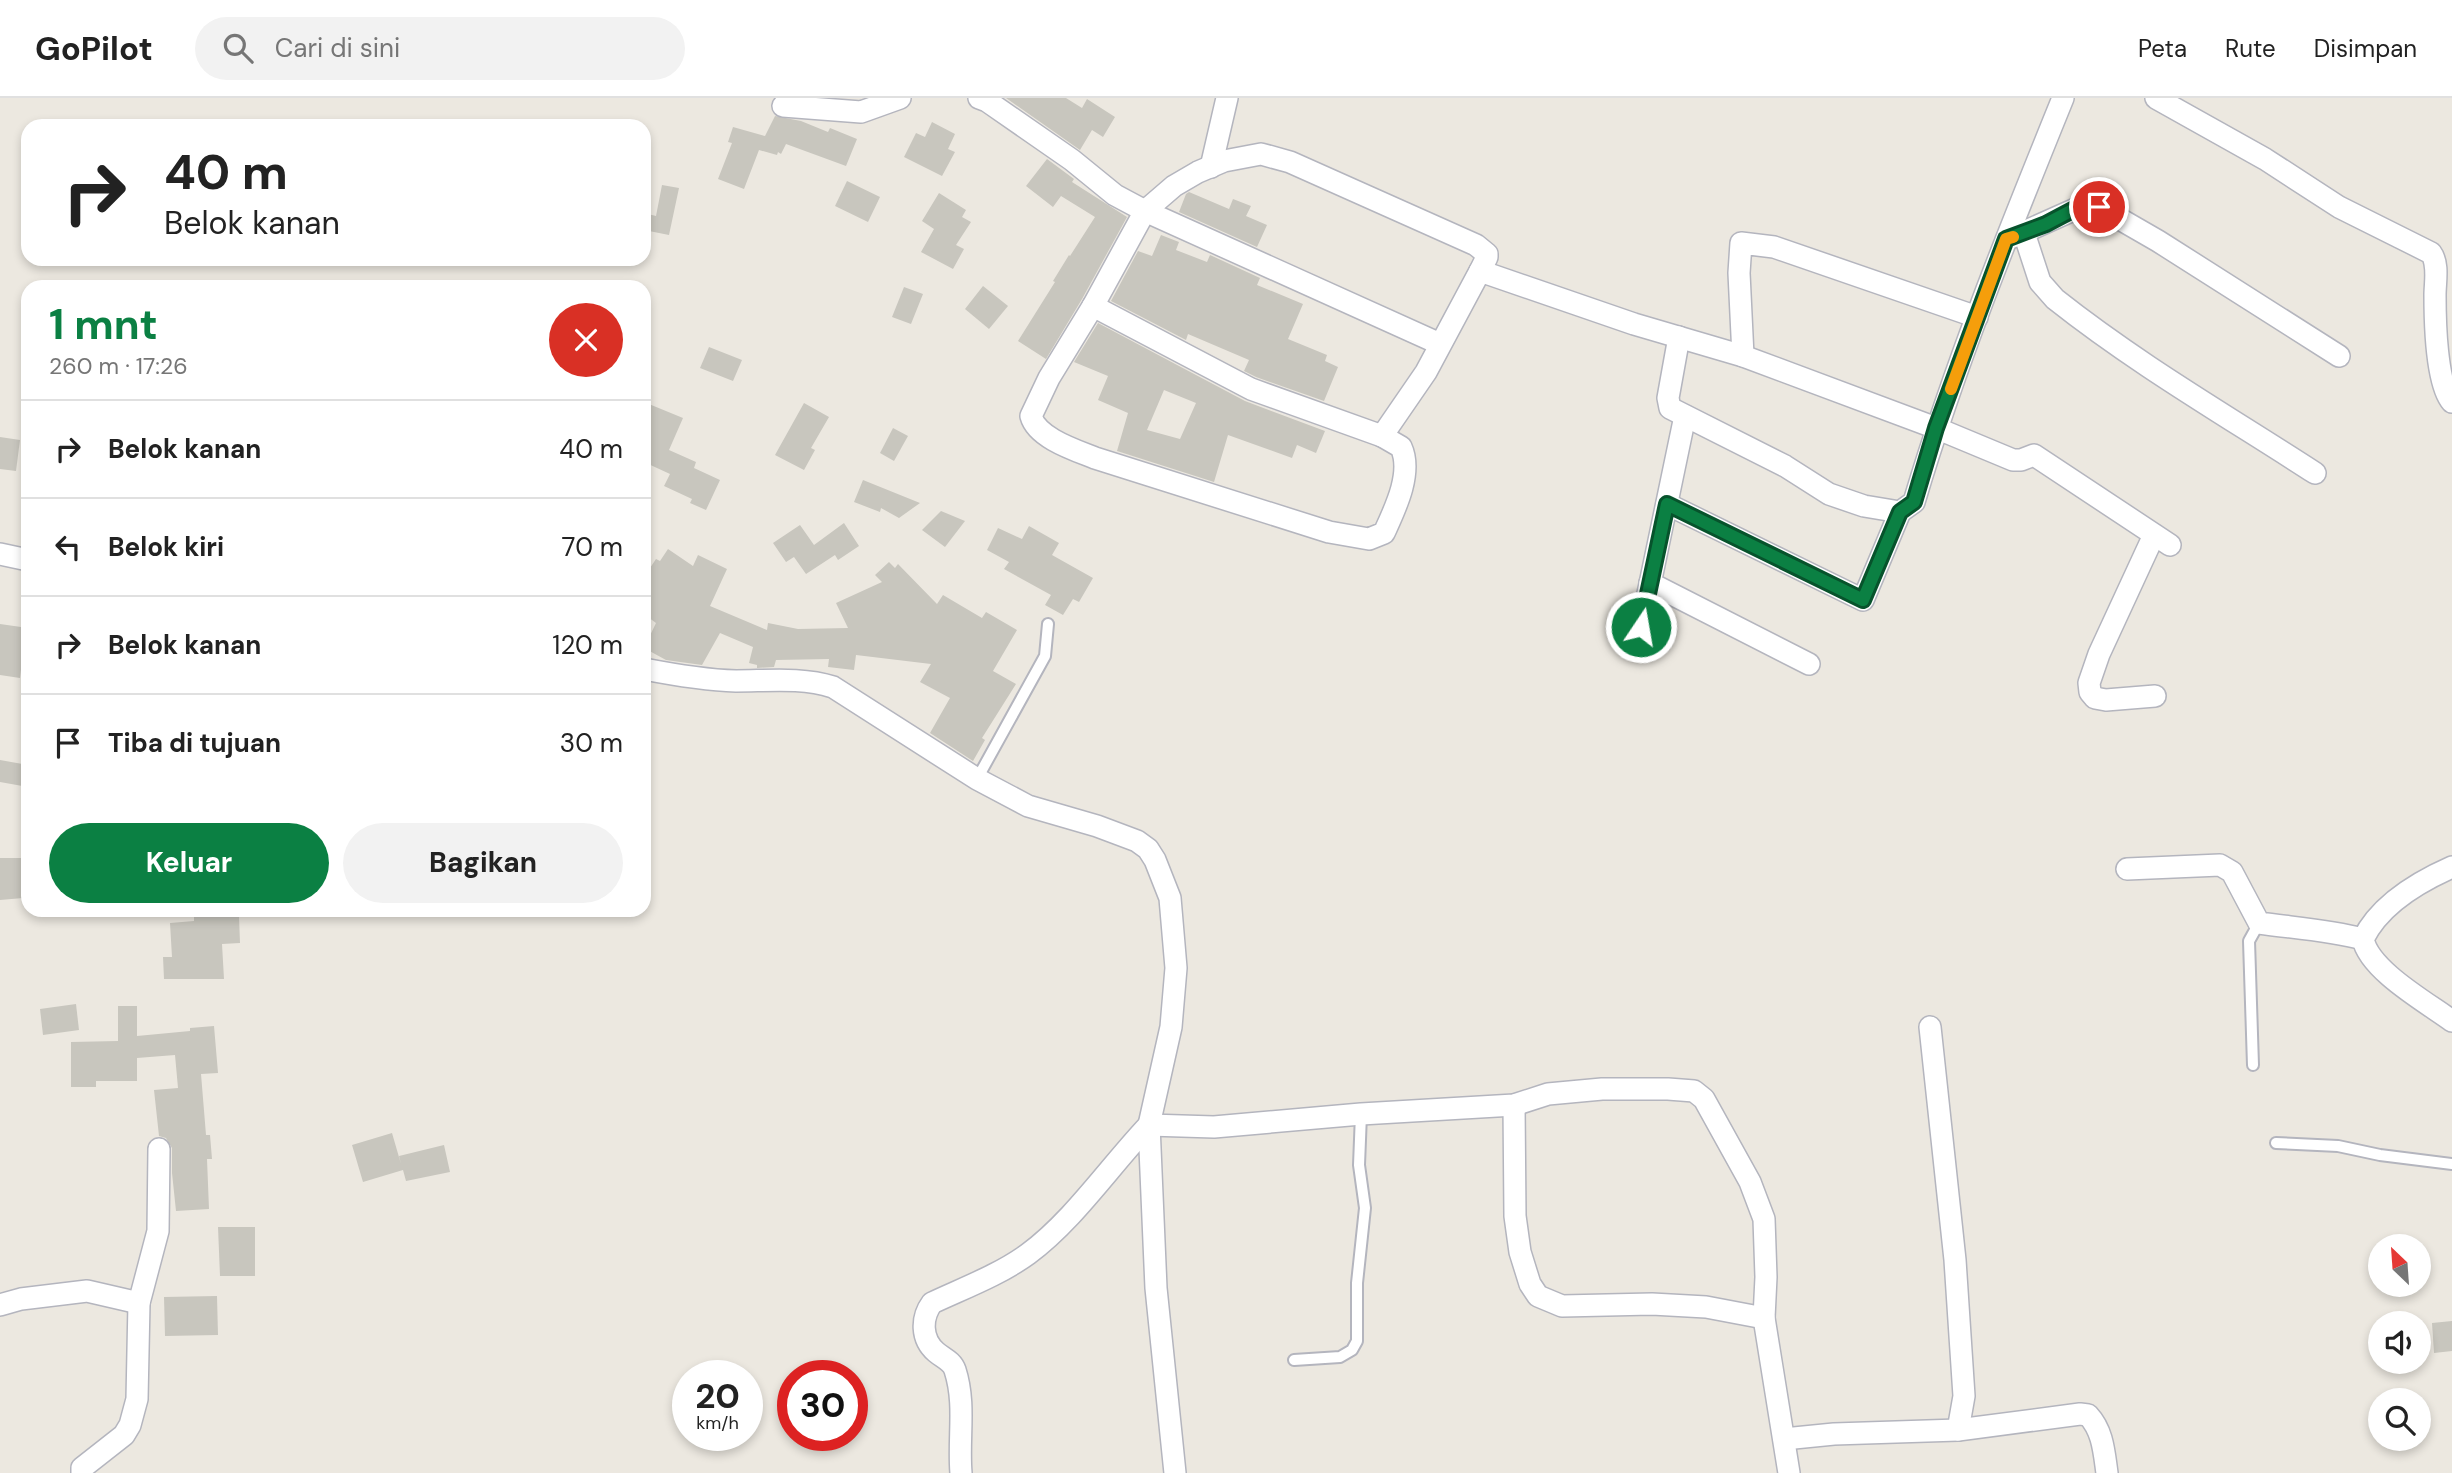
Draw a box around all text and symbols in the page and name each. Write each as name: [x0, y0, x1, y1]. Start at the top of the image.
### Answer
search box: [195, 17, 685, 80]
text: GoPilot: [35, 27, 153, 70]
icon: search: [219, 29, 257, 67]
text: Cari di sini: [275, 31, 400, 65]
text: Peta: [2138, 33, 2187, 64]
text: Rute: [2225, 33, 2276, 64]
text: Disimpan: [2314, 33, 2417, 64]
text: 40 m: [164, 140, 288, 204]
icon: right: [49, 147, 140, 238]
pin: [2069, 177, 2129, 237]
icon: arrive: [2080, 188, 2118, 226]
text: Belok kanan: [164, 202, 340, 244]
text: 1 mnt: [49, 297, 158, 352]
button: close: [549, 303, 623, 377]
text: 260 m · 17:26: [49, 351, 188, 381]
icon: right: [49, 430, 87, 468]
text: Belok kanan: [108, 432, 261, 466]
text: 40 m: [559, 432, 623, 466]
icon: left: [49, 528, 87, 566]
text: Belok kiri: [108, 530, 224, 564]
text: 70 m: [562, 530, 623, 564]
position arrow: [1604, 590, 1678, 664]
icon: right: [49, 626, 87, 664]
text: Belok kanan: [108, 628, 261, 662]
text: 120 m: [552, 628, 623, 662]
icon: arrive: [49, 724, 87, 762]
text: Tiba di tujuan: [108, 726, 281, 760]
text: 30 m: [560, 726, 623, 760]
button: Keluar: [49, 823, 329, 903]
button: Bagikan: [343, 823, 623, 903]
north arrow: [2368, 1234, 2431, 1297]
map controls: [2368, 1234, 2431, 1451]
button: sound: [2368, 1311, 2431, 1374]
speed limit sign: 30: [777, 1360, 868, 1451]
text: 20: [695, 1373, 740, 1419]
button: search: [2368, 1388, 2431, 1451]
text: km/h: [696, 1411, 739, 1435]

